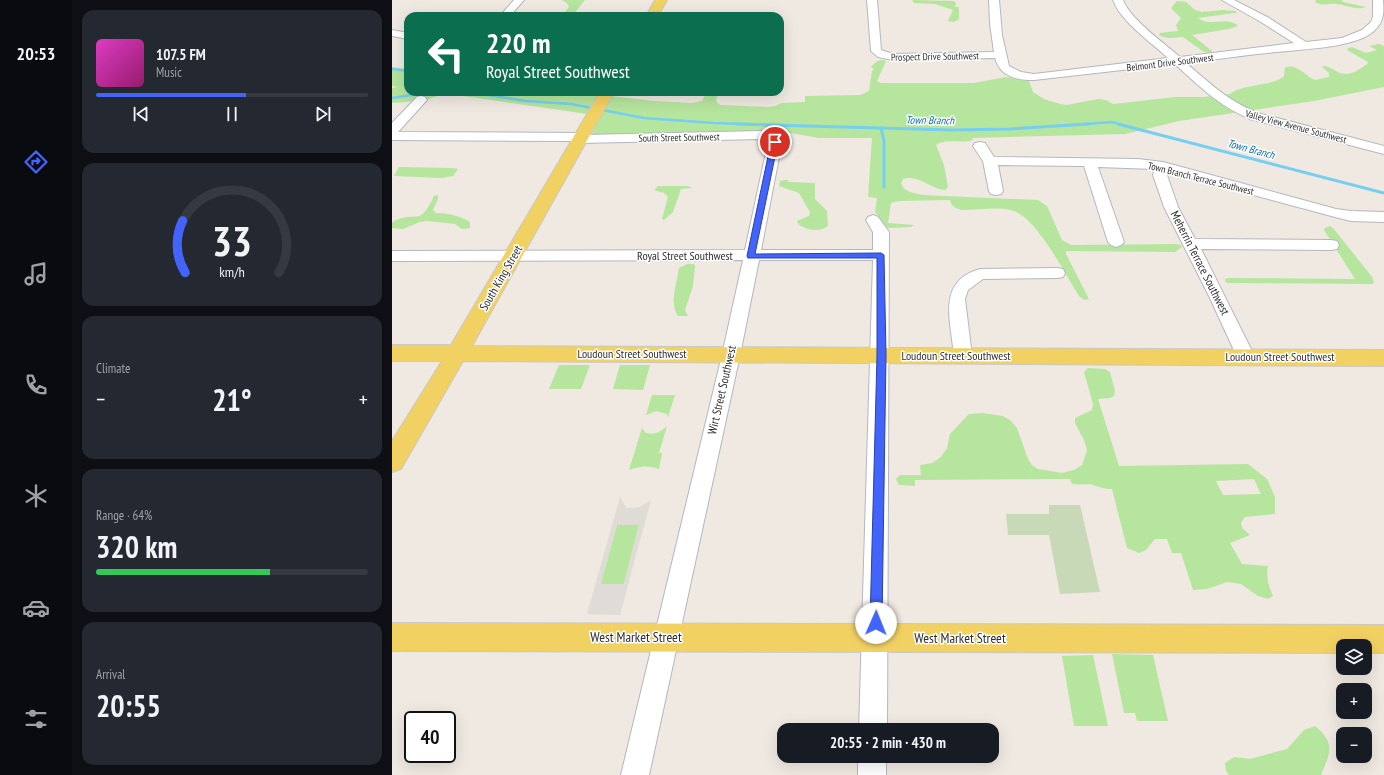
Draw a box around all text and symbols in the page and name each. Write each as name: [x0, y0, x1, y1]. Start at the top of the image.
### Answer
text: 220 m: [486, 24, 550, 61]
icon: left: [420, 28, 472, 80]
text: 20:53: [17, 42, 55, 65]
text: 107.5 FM: [156, 45, 206, 64]
street label: Prospect Drive Southwest: [891, 49, 979, 64]
street label: Belmont Drive Southwest: [1126, 51, 1215, 74]
text: Royal Street Southwest: [486, 60, 630, 83]
text: Music: [156, 64, 182, 81]
icon: previous: [130, 103, 152, 125]
icon: pause: [221, 103, 243, 125]
icon: next: [312, 103, 334, 125]
street label: Valley View Avenue Southwest: [1243, 106, 1348, 146]
water label: Town Branch: [906, 113, 955, 127]
pin: [758, 125, 792, 159]
street label: South Street Southwest: [638, 130, 720, 145]
icon: arrive: [764, 131, 786, 153]
water label: Town Branch: [1226, 136, 1277, 162]
icon: directions: [22, 148, 50, 176]
street label: Town Branch Terrace Southwest: [1147, 159, 1255, 198]
street label: Meherrin Terrace Southwest: [1168, 208, 1234, 318]
text: 33: [212, 213, 252, 266]
street label: South King Street: [476, 242, 526, 313]
street label: Royal Street Southwest: [637, 248, 734, 263]
icon: music: [22, 260, 50, 288]
text: km/h: [219, 261, 245, 280]
street label: Wirt Street Southwest: [704, 343, 739, 436]
street label: Loudoun Street Southwest: [577, 346, 687, 361]
street label: Loudoun Street Southwest: [901, 348, 1011, 363]
street label: Loudoun Street Southwest: [1225, 349, 1335, 364]
text: Climate: [96, 360, 130, 377]
icon: phone: [22, 371, 50, 399]
text: 21°: [212, 380, 252, 419]
text: −: [96, 385, 105, 413]
text: +: [359, 385, 368, 413]
icon: climate: [22, 482, 50, 510]
text: Range · 64%: [96, 507, 152, 524]
text: 320 km: [96, 527, 177, 566]
icon: car: [22, 594, 50, 622]
position arrow: [855, 602, 897, 644]
street label: West Market Street: [590, 628, 682, 646]
street label: West Market Street: [914, 629, 1006, 647]
map controls: [1336, 639, 1372, 763]
button: layers: [1336, 639, 1372, 675]
text: Arrival: [96, 666, 125, 683]
button: +: [1336, 683, 1372, 719]
text: 20:55: [96, 686, 161, 725]
icon: filters: [22, 705, 50, 733]
speed limit sign: 40: [404, 711, 456, 763]
button: −: [1336, 727, 1372, 763]
text: 20:55 · 2 min · 430 m: [830, 733, 946, 752]

